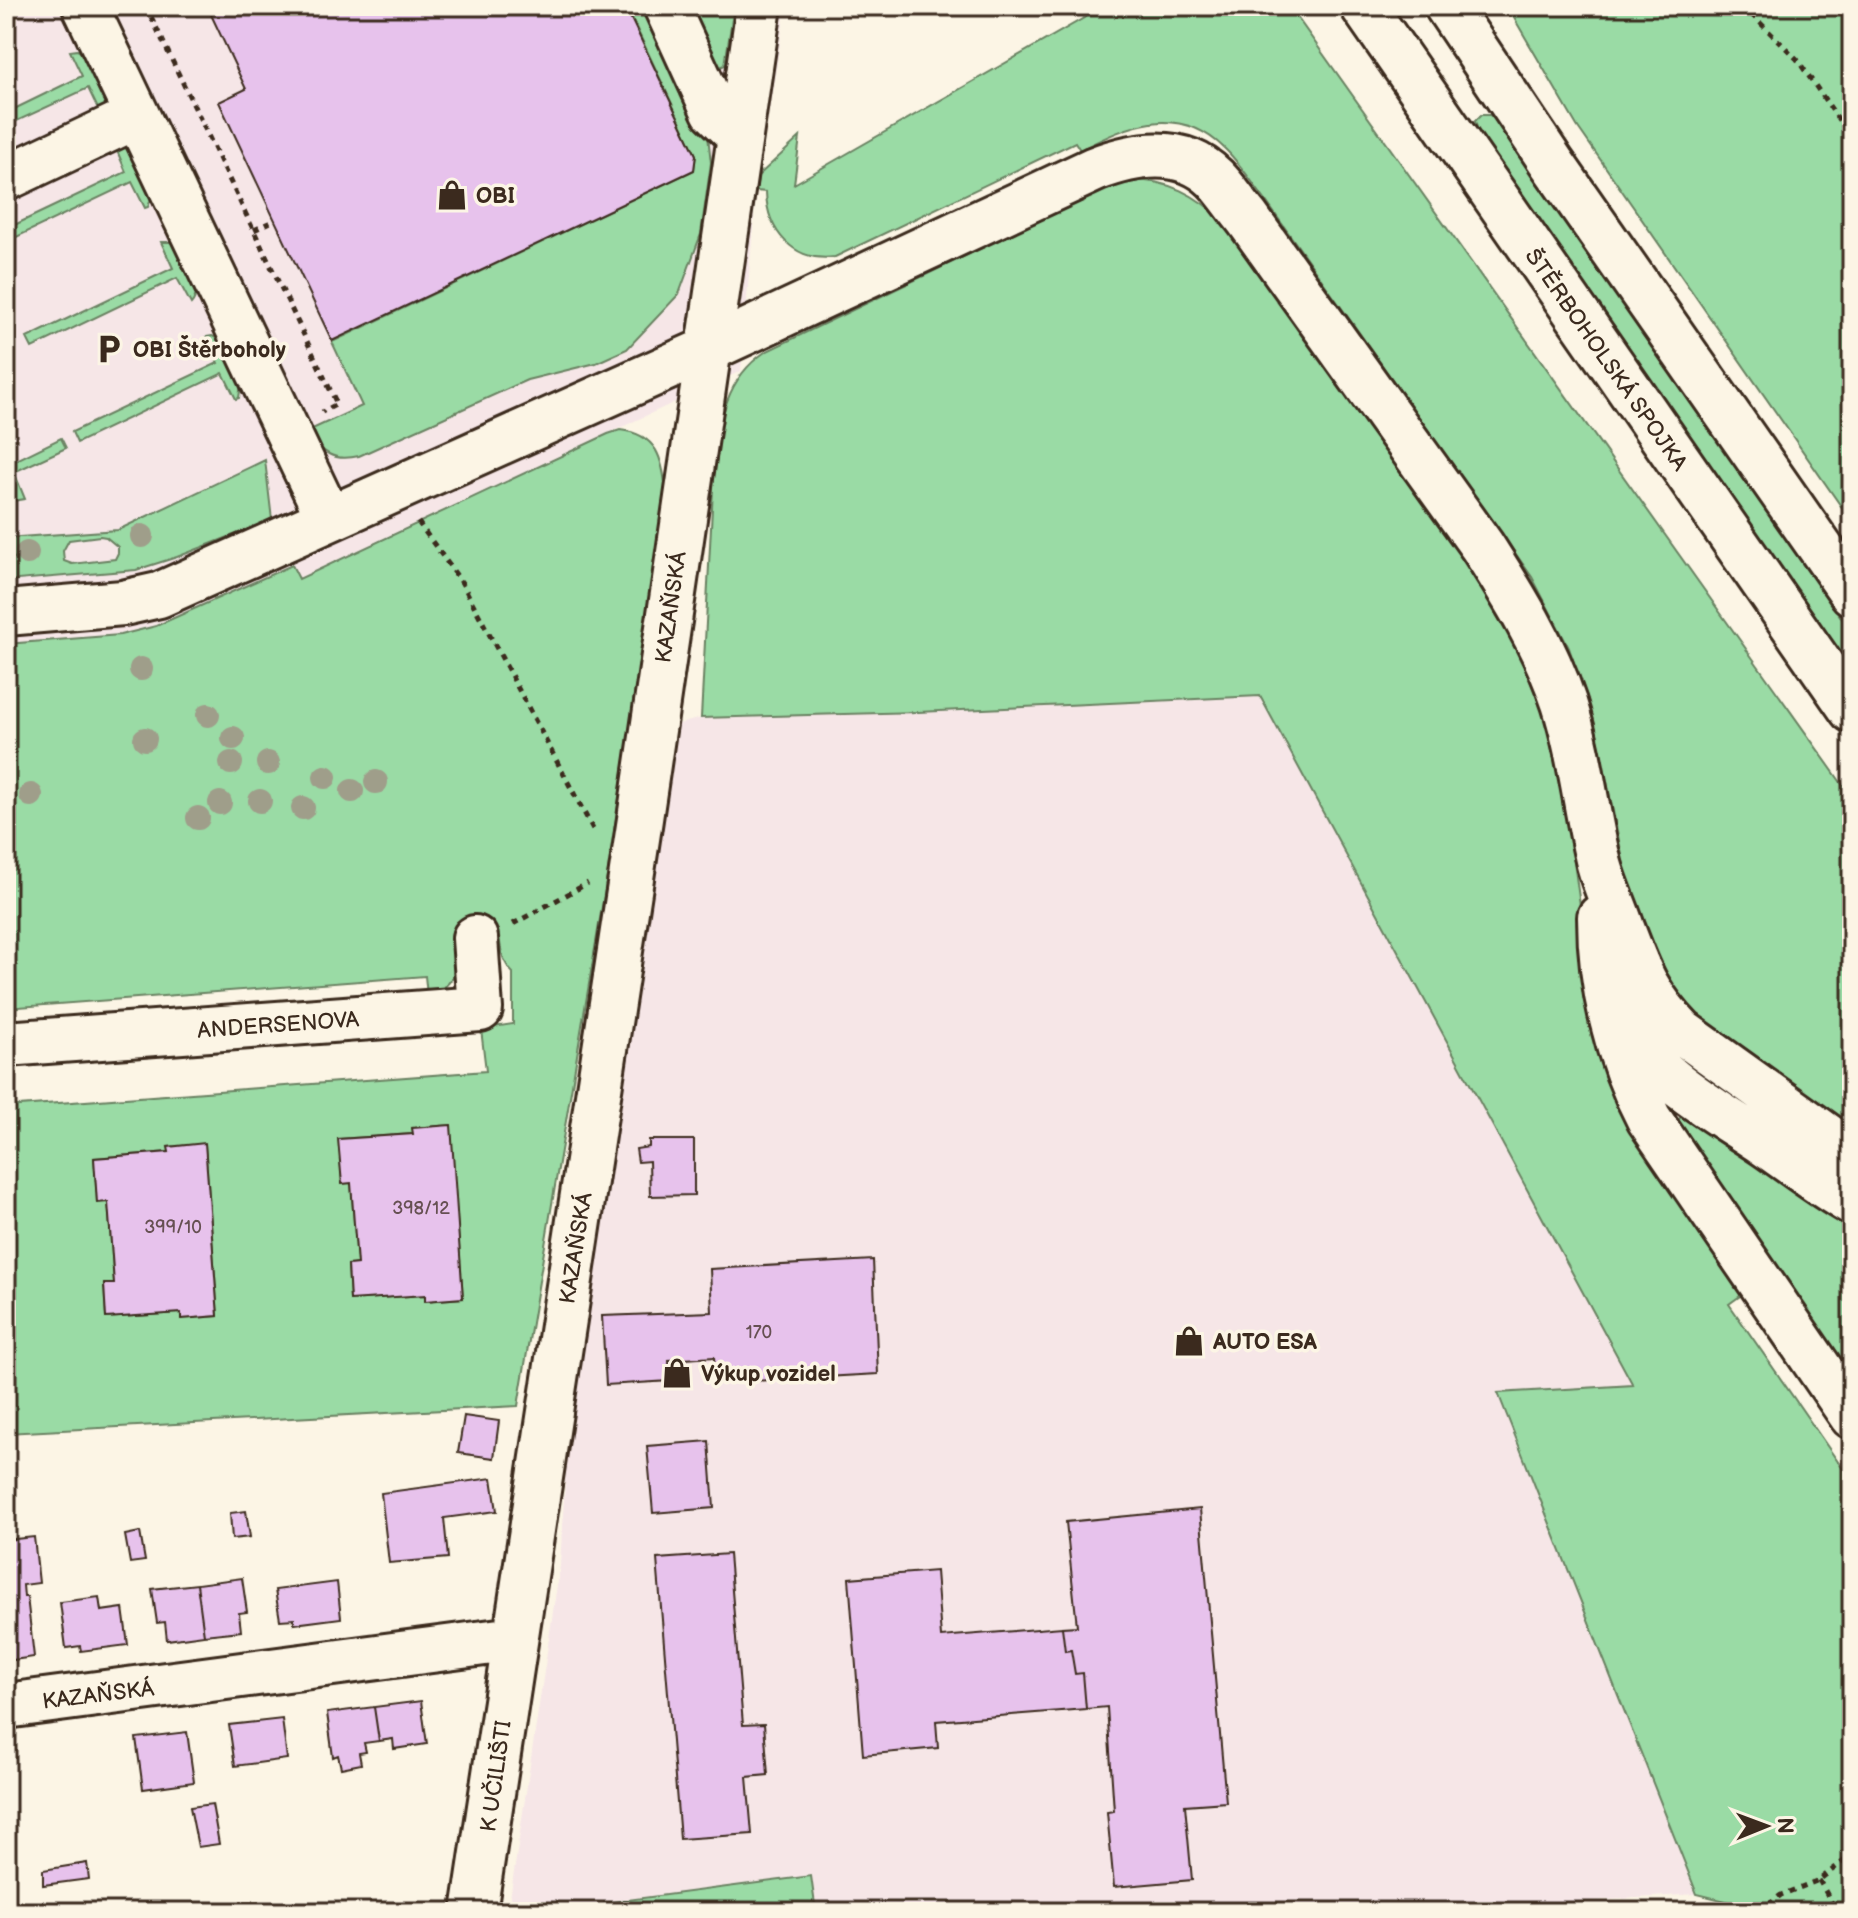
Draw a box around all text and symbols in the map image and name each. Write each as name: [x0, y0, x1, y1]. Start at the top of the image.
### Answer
shop icon: OBI: [435, 178, 469, 212]
place label: OBI: [476, 183, 515, 210]
street label: ŠTĚRBOHOLSKÁ SPOJKA: [1519, 243, 1694, 477]
parking icon: OBI Štěrboholy: [92, 332, 126, 366]
place label: OBI Štěrboholy: [133, 335, 286, 364]
street label: KAZAŇSKÁ: [649, 549, 693, 665]
street label: ANDERSENOVA: [196, 1006, 360, 1045]
street label: KAZAŇSKÁ: [553, 1190, 599, 1306]
house number: 398/12: [392, 1198, 450, 1219]
house number: 399/10: [144, 1217, 202, 1238]
house number: 170: [746, 1322, 772, 1343]
shop icon: AUTO ESA: [1172, 1324, 1206, 1358]
place label: AUTO ESA: [1212, 1329, 1318, 1356]
shop icon: Výkup vozidel: [660, 1356, 694, 1390]
place label: Výkup vozidel: [701, 1361, 836, 1388]
street label: KAZAŇSKÁ: [41, 1674, 156, 1716]
street label: K UČILIŠTI: [473, 1718, 518, 1834]
north arrow: [1726, 1786, 1806, 1866]
text: N: [1771, 1817, 1798, 1834]

